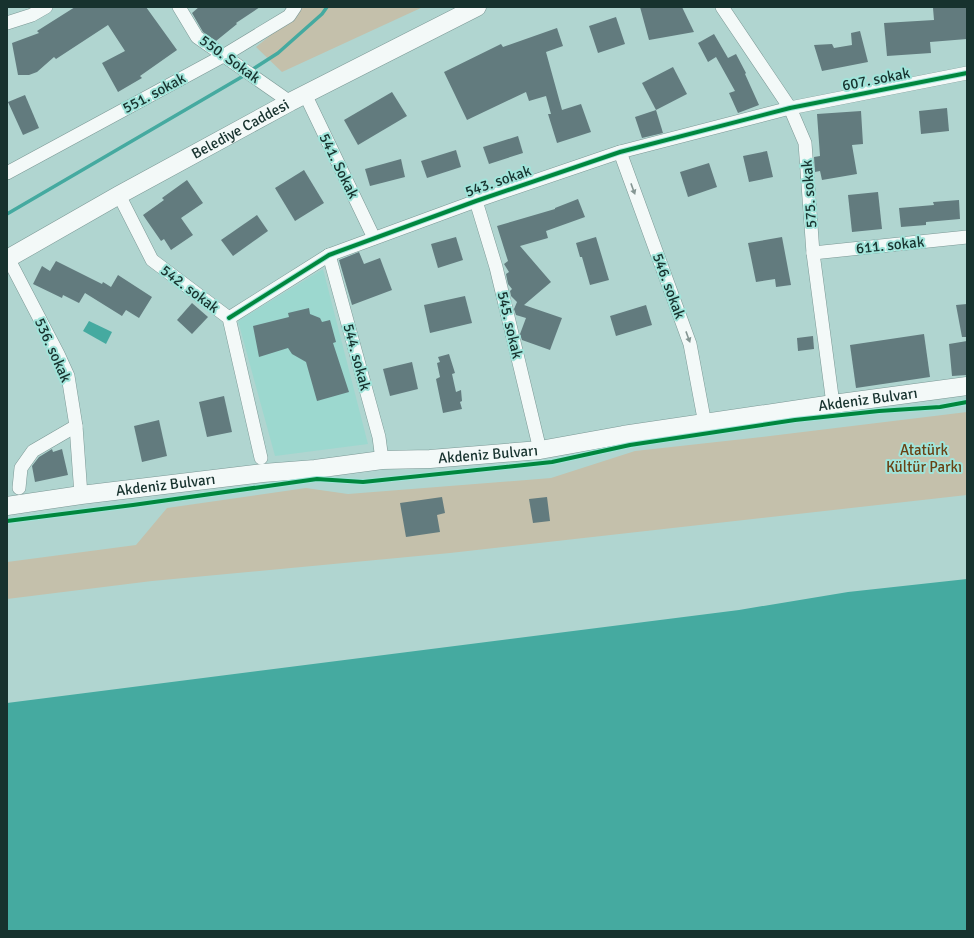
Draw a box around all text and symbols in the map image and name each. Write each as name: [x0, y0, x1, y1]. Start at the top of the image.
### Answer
street label: 550. Sokak: [196, 31, 264, 87]
street label: 607. sokak: [841, 64, 912, 94]
street label: 551. sokak: [120, 69, 189, 117]
street label: Belediye Caddesi: [188, 95, 292, 163]
street label: 541. Sokak: [315, 130, 363, 202]
street label: 575. sokak: [798, 159, 820, 229]
street label: 543. sokak: [463, 161, 534, 201]
one-way arrow: [631, 183, 637, 195]
street label: 611. sokak: [855, 232, 926, 258]
street label: 546. sokak: [649, 251, 689, 322]
street label: 542. sokak: [157, 261, 223, 317]
street label: 545. sokak: [494, 290, 527, 361]
street label: 536. sokak: [31, 315, 75, 385]
street label: 544. sokak: [339, 322, 375, 393]
one-way arrow: [685, 331, 691, 343]
street label: Akdeniz Bulvarı: [817, 384, 919, 415]
street label: Akdeniz Bulvarı: [437, 441, 539, 467]
park label: Atatürk Kültür Parkı: [886, 441, 962, 476]
street label: Akdeniz Bulvarı: [115, 470, 216, 500]

